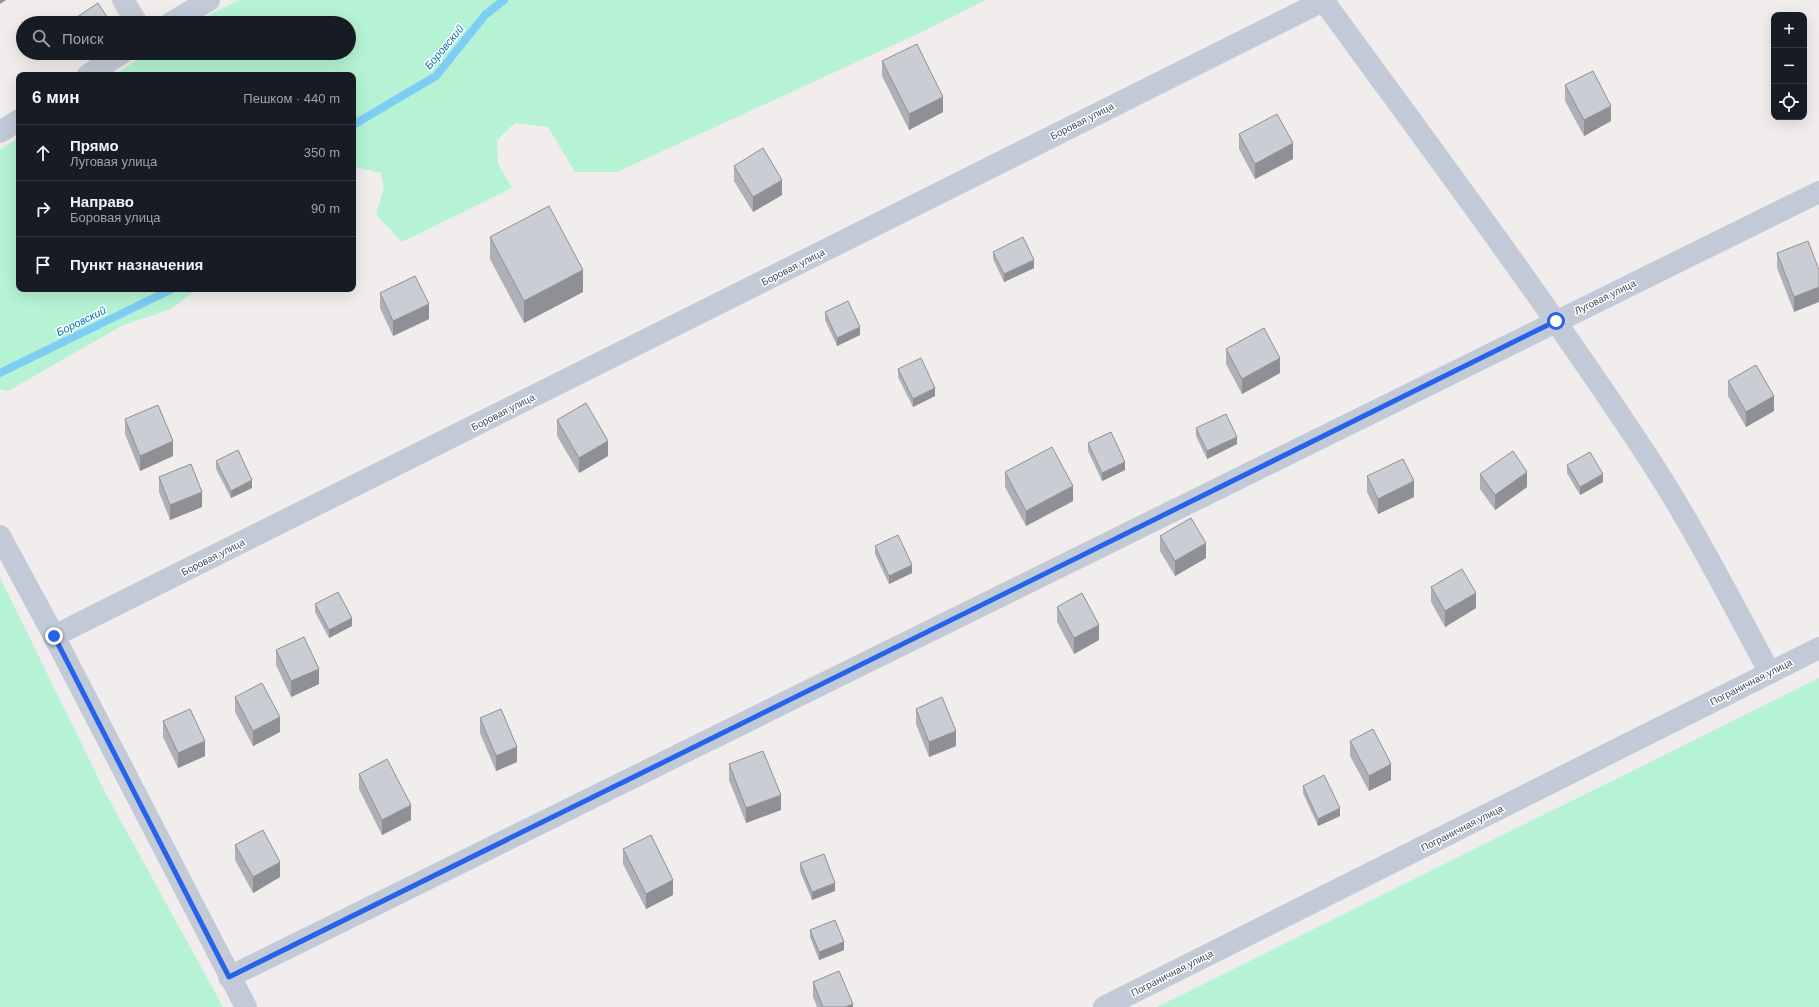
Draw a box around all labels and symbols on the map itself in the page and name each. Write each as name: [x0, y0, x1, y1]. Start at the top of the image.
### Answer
water label: Боровский: [422, 22, 466, 72]
street label: Боровая улица: [1048, 100, 1116, 142]
street label: Боровая улица: [759, 246, 827, 288]
street label: Луговая улица: [1572, 277, 1638, 317]
water label: Боровский: [54, 304, 108, 338]
route start: [1547, 312, 1565, 330]
street label: Боровая улица: [469, 391, 537, 433]
street label: Боровая улица: [179, 536, 247, 578]
route end: [45, 627, 63, 645]
street label: Пограничная улица: [1708, 656, 1794, 707]
street label: Пограничная улица: [1419, 802, 1505, 853]
street label: Пограничная улица: [1129, 947, 1215, 998]

